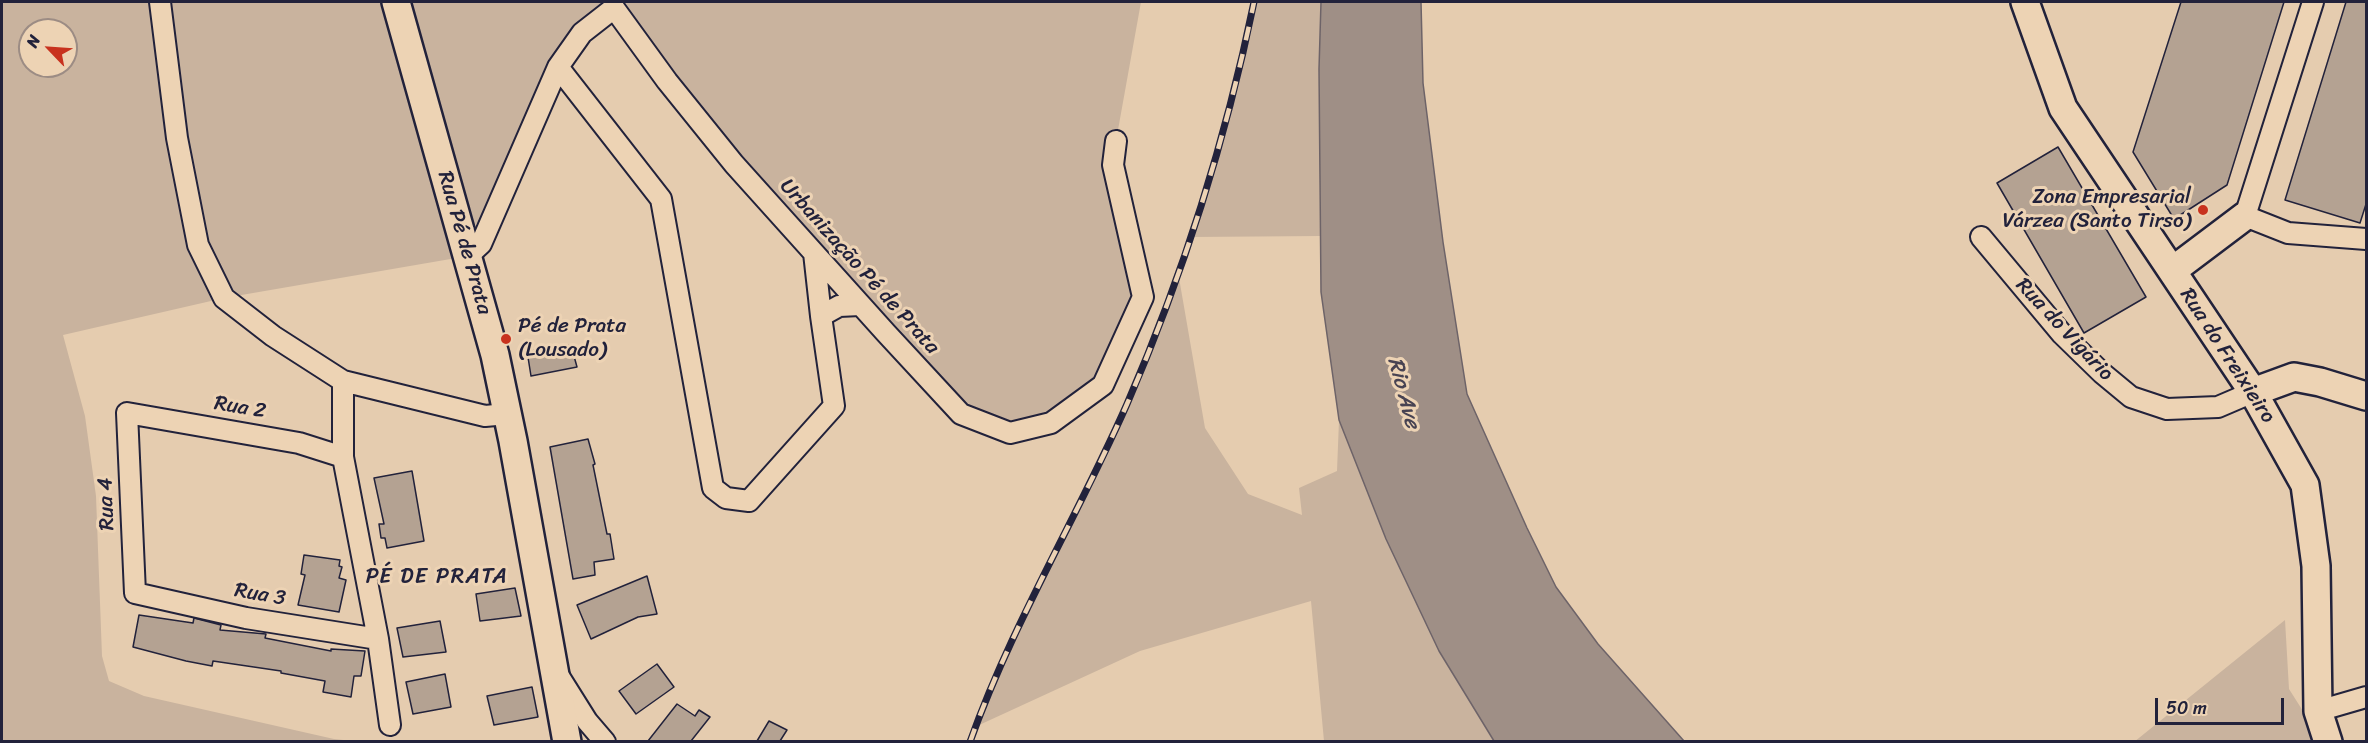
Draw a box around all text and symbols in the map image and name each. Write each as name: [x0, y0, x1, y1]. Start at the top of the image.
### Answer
north arrow: [18, 18, 78, 78]
text: N: [18, 30, 49, 52]
street label: Rua Pé de Prata: [431, 168, 497, 318]
street label: Urbanização Pé de Prata: [774, 174, 944, 360]
place label: Zona Empresarial Várzea (Santo Tirso): [2002, 185, 2191, 235]
marker: Zona Empresarial Várzea (Santo Tirso): [2196, 203, 2210, 217]
street label: Rua do Vigário: [2010, 273, 2118, 387]
street label: Rua do Freixieiro: [2174, 284, 2280, 428]
place label: Pé de Prata (Lousado): [518, 314, 626, 364]
marker: Pé de Prata (Lousado): [499, 332, 513, 346]
water label: Rio Ave: [1381, 355, 1425, 431]
street label: Rua 2: [212, 391, 268, 425]
street label: Rua 4: [93, 477, 121, 531]
district label: PÉ DE PRATA: [366, 564, 508, 590]
street label: Rua 3: [232, 578, 288, 612]
scale bar: [2158, 686, 2287, 724]
text: 50 m: [2166, 692, 2207, 724]

